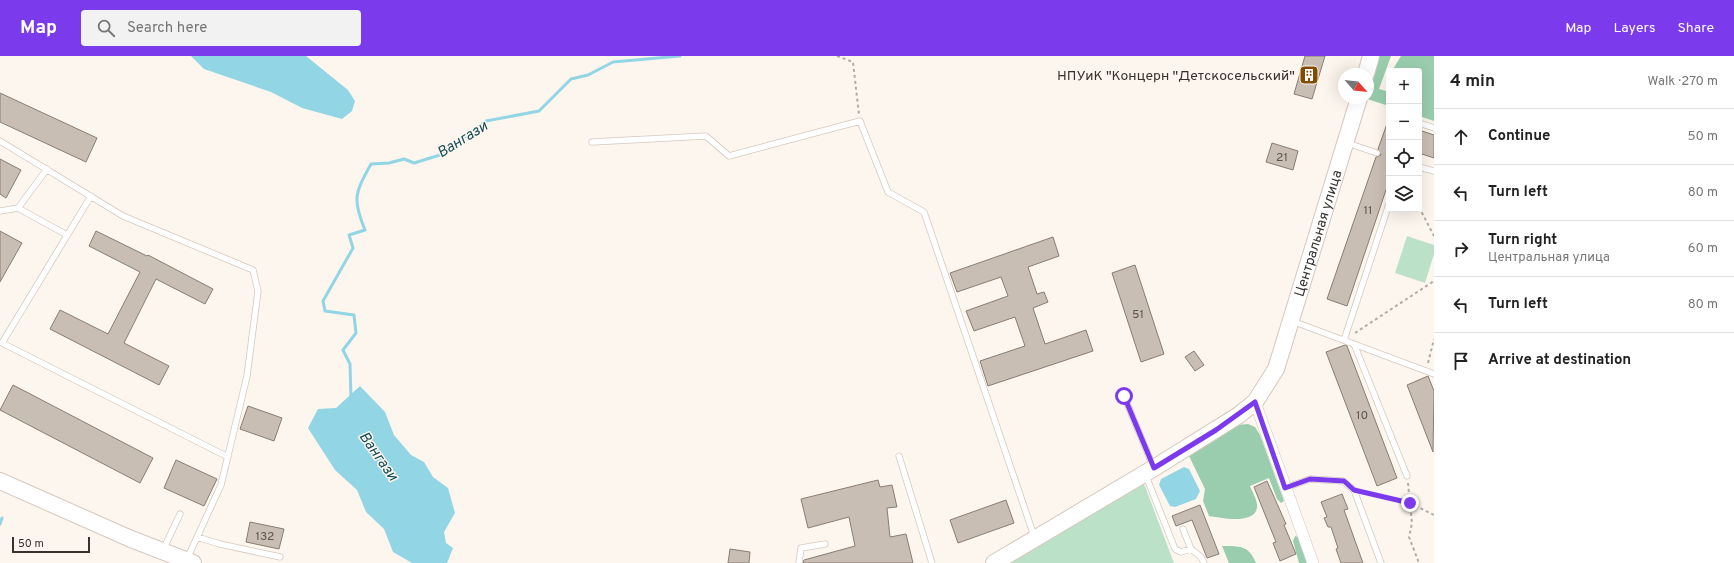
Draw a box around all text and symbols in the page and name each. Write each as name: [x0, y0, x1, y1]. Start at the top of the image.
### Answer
search box: [81, 10, 361, 46]
text: Map: [20, 16, 57, 40]
icon: search: [95, 17, 117, 39]
text: Search here: [127, 19, 207, 38]
text: Map: [1565, 20, 1591, 37]
text: Layers: [1613, 20, 1655, 37]
text: Share: [1677, 20, 1714, 37]
building icon: НПУиК "Концерн "Детскосельский": [1298, 64, 1320, 86]
place label: НПУиК "Концерн "Детскосельский": [1057, 68, 1295, 85]
north arrow: [1338, 68, 1374, 104]
map controls: [1386, 68, 1422, 212]
button: +: [1386, 68, 1422, 104]
text: 4 min: [1450, 71, 1495, 93]
text: Walk · 270 m: [1648, 74, 1718, 90]
button: −: [1386, 104, 1422, 140]
water label: Вангази: [434, 117, 492, 163]
icon: ahead: [1450, 126, 1472, 148]
text: Continue: [1488, 127, 1550, 146]
text: 50 m: [1688, 129, 1718, 145]
button: locate: [1386, 140, 1422, 176]
house number: 21: [1276, 150, 1288, 166]
street label: Центральная улица: [1292, 168, 1346, 299]
button: layers: [1386, 176, 1422, 212]
icon: left: [1450, 182, 1472, 204]
text: Turn left: [1488, 183, 1548, 202]
text: 80 m: [1688, 185, 1718, 201]
house number: 11: [1364, 203, 1372, 219]
text: Turn right: [1488, 231, 1557, 250]
icon: right: [1450, 238, 1472, 260]
text: 60 m: [1688, 241, 1718, 257]
text: Центральная улица: [1488, 250, 1610, 266]
icon: left: [1450, 294, 1472, 316]
text: Turn left: [1488, 295, 1548, 314]
text: 80 m: [1688, 297, 1718, 313]
house number: 51: [1132, 307, 1144, 323]
icon: arrive: [1450, 350, 1472, 372]
text: Arrive at destination: [1488, 351, 1631, 370]
route start: [1115, 387, 1133, 405]
house number: 10: [1356, 408, 1368, 424]
water label: Вангази: [354, 428, 402, 486]
route end: [1401, 494, 1419, 512]
house number: 132: [256, 529, 274, 545]
scale bar: [12, 535, 90, 554]
text: 50 m: [18, 537, 44, 551]

